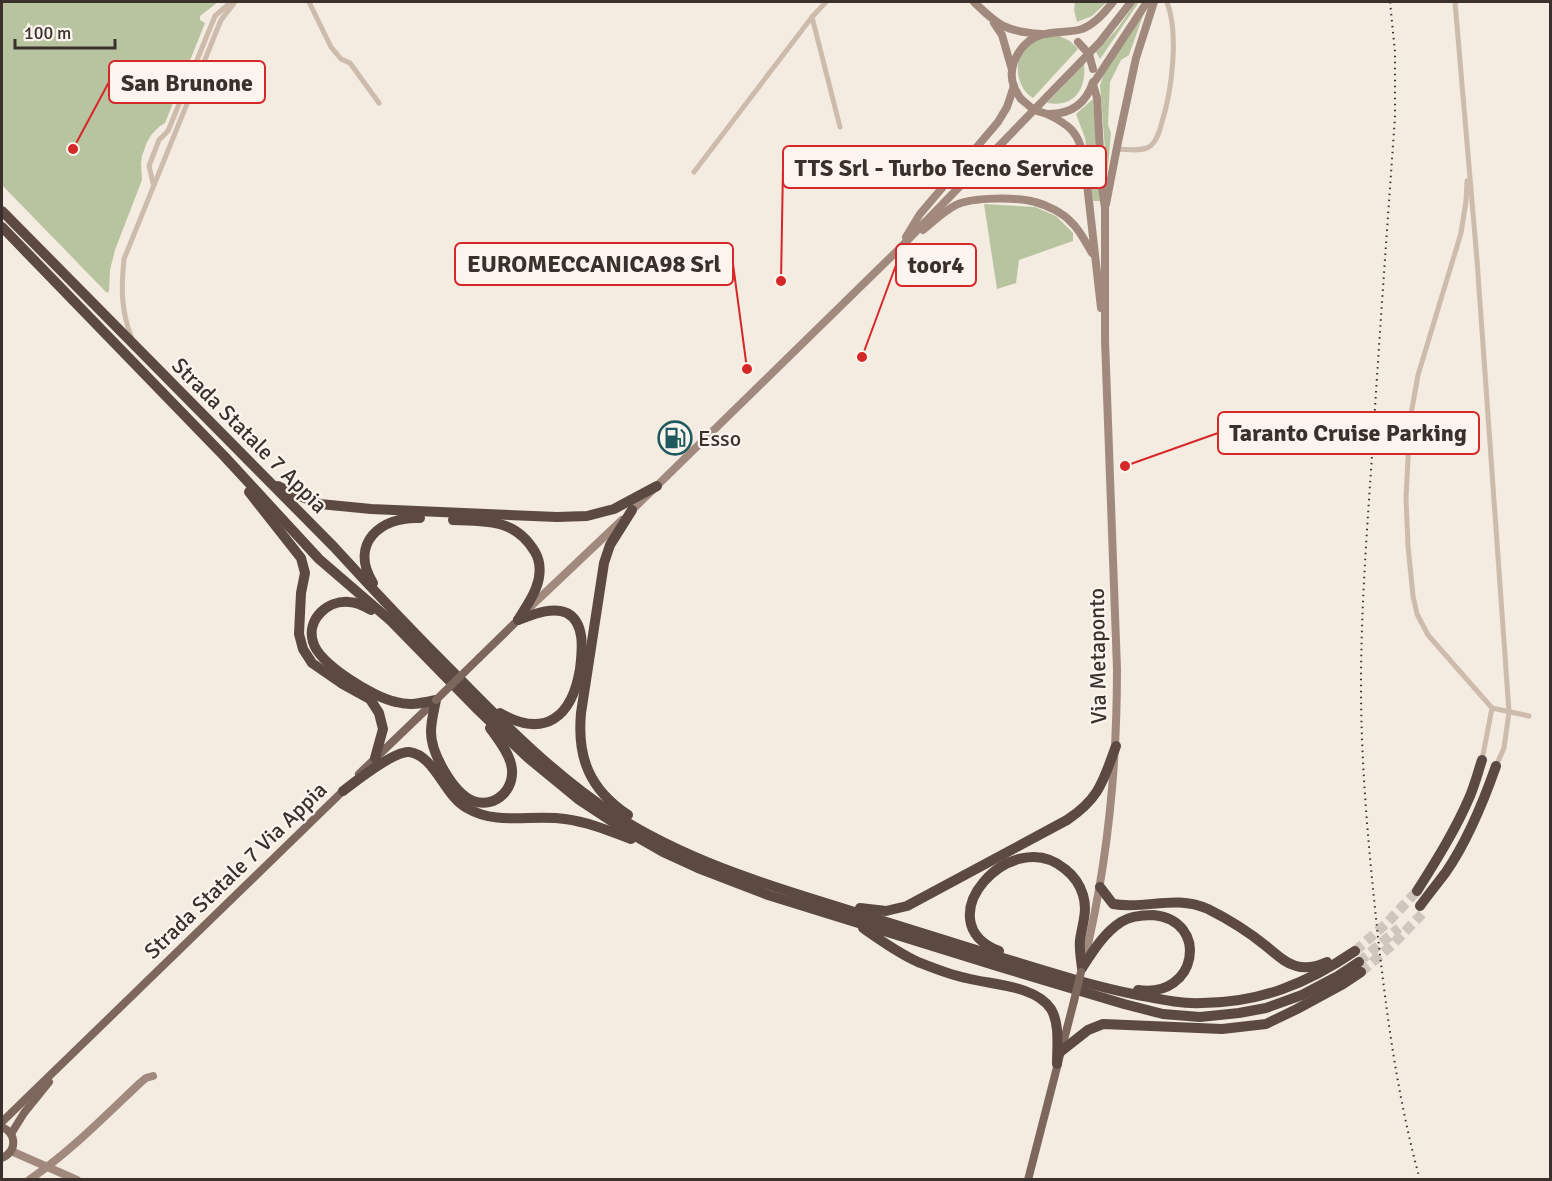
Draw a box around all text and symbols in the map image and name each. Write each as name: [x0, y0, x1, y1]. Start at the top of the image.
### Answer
scale bar: [15, 12, 116, 50]
text: 100 m: [24, 22, 71, 44]
callout: San Brunone: [109, 61, 265, 103]
text: San Brunone: [121, 68, 253, 98]
callout: TTS Srl - Turbo Tecno Service: [783, 146, 1106, 188]
text: TTS Srl - Turbo Tecno Service: [794, 153, 1094, 183]
callout: EUROMECCANICA98 Srl: [455, 243, 733, 285]
callout: toor4: [896, 244, 976, 286]
text: EUROMECCANICA98 Srl: [467, 249, 722, 279]
text: toor4: [907, 250, 964, 280]
street label: Strada Statale 7 Appia: [166, 352, 333, 519]
callout: Taranto Cruise Parking: [1218, 412, 1479, 454]
text: Taranto Cruise Parking: [1229, 418, 1467, 448]
fuel station icon: Esso: [657, 420, 693, 456]
place label: Esso: [698, 425, 741, 452]
street label: Via Metaponto: [1083, 588, 1112, 724]
street label: Strada Statale 7 Via Appia: [138, 776, 332, 965]

